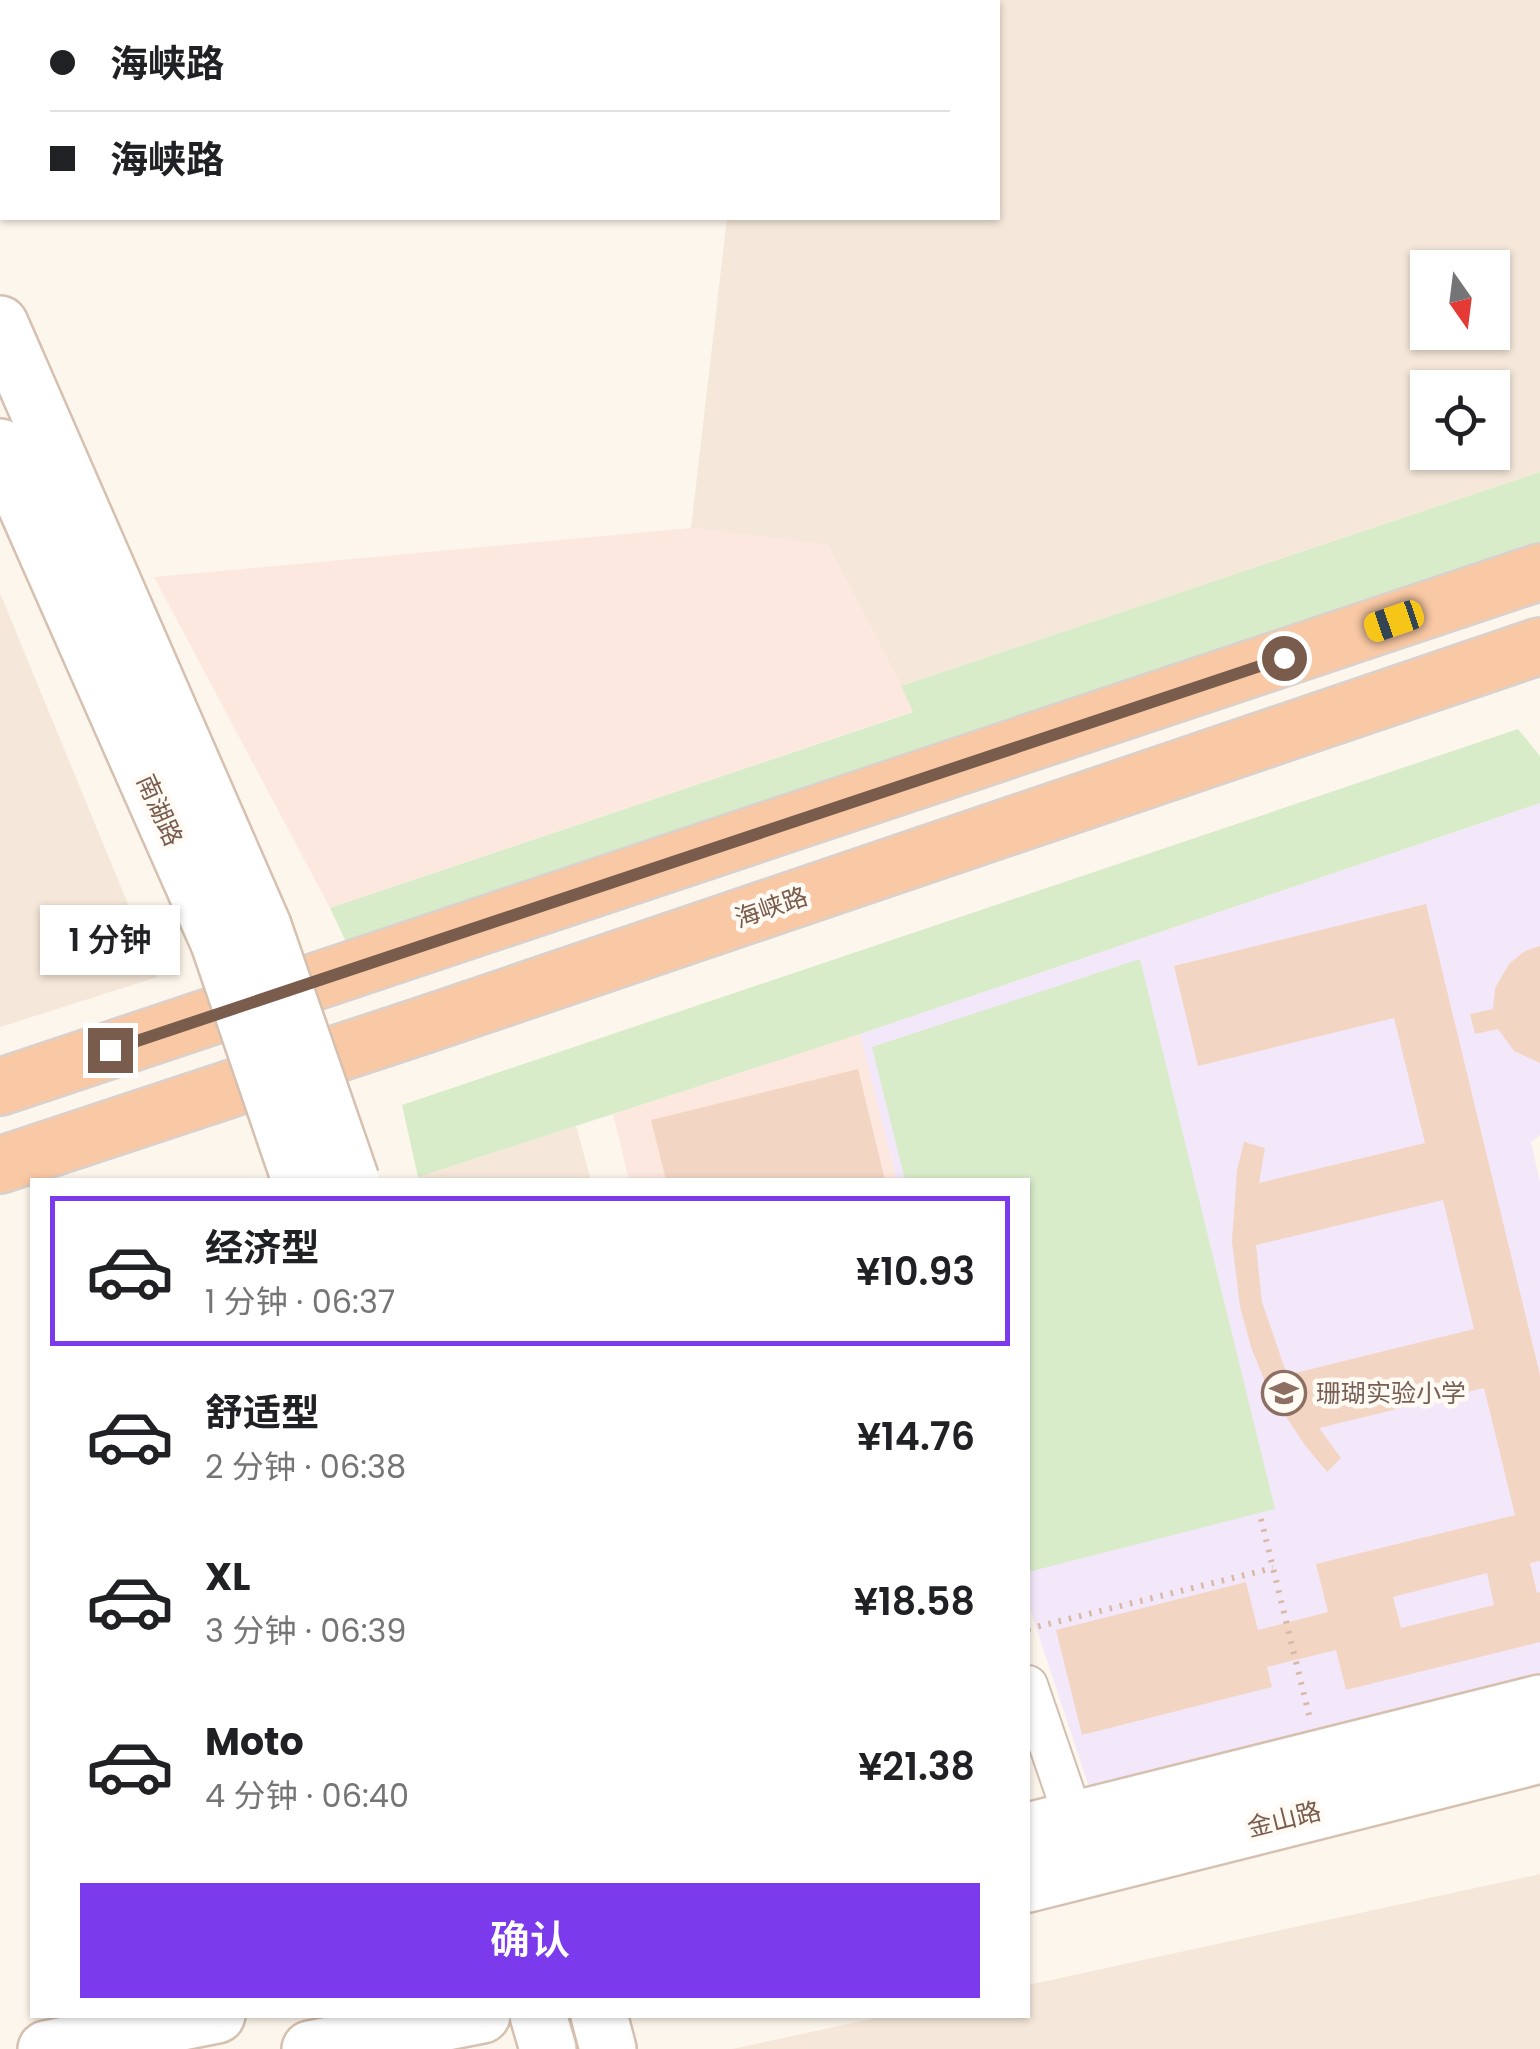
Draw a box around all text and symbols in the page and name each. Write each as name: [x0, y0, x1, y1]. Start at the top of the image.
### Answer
text: 海峡路: [110, 37, 224, 90]
text: 海峡路: [110, 133, 224, 186]
north arrow: [1410, 250, 1510, 350]
map controls: [1410, 250, 1510, 470]
button: locate: [1410, 370, 1510, 470]
car: [1361, 597, 1427, 645]
route start: [1262, 636, 1307, 681]
street label: 南湖路: [128, 769, 191, 852]
street label: 海峡路: [730, 879, 812, 936]
callout: 1 分钟: [40, 905, 180, 975]
text: 1 分钟: [68, 917, 152, 962]
route end: [88, 1028, 133, 1073]
text: 经济型: [205, 1221, 319, 1274]
icon: car: [85, 1226, 175, 1316]
text: ¥10.93: [856, 1245, 975, 1298]
text: 1 分钟 · 06:37: [205, 1279, 395, 1324]
school or university icon: 珊瑚实验小学: [1261, 1370, 1307, 1416]
place label: 珊瑚实验小学: [1316, 1376, 1466, 1411]
text: 舒适型: [205, 1386, 319, 1439]
icon: car: [85, 1391, 175, 1481]
text: ¥14.76: [857, 1410, 975, 1463]
text: 2 分钟 · 06:38: [205, 1444, 406, 1489]
text: XL: [205, 1550, 250, 1603]
icon: car: [85, 1556, 175, 1646]
text: ¥18.58: [854, 1575, 975, 1628]
text: 3 分钟 · 06:39: [205, 1608, 407, 1653]
text: Moto: [205, 1715, 304, 1768]
icon: car: [85, 1721, 175, 1811]
text: ¥21.38: [858, 1740, 975, 1793]
text: 4 分钟 · 06:40: [205, 1773, 409, 1818]
street label: 金山路: [1243, 1793, 1325, 1846]
button: 确认: [80, 1883, 980, 1998]

